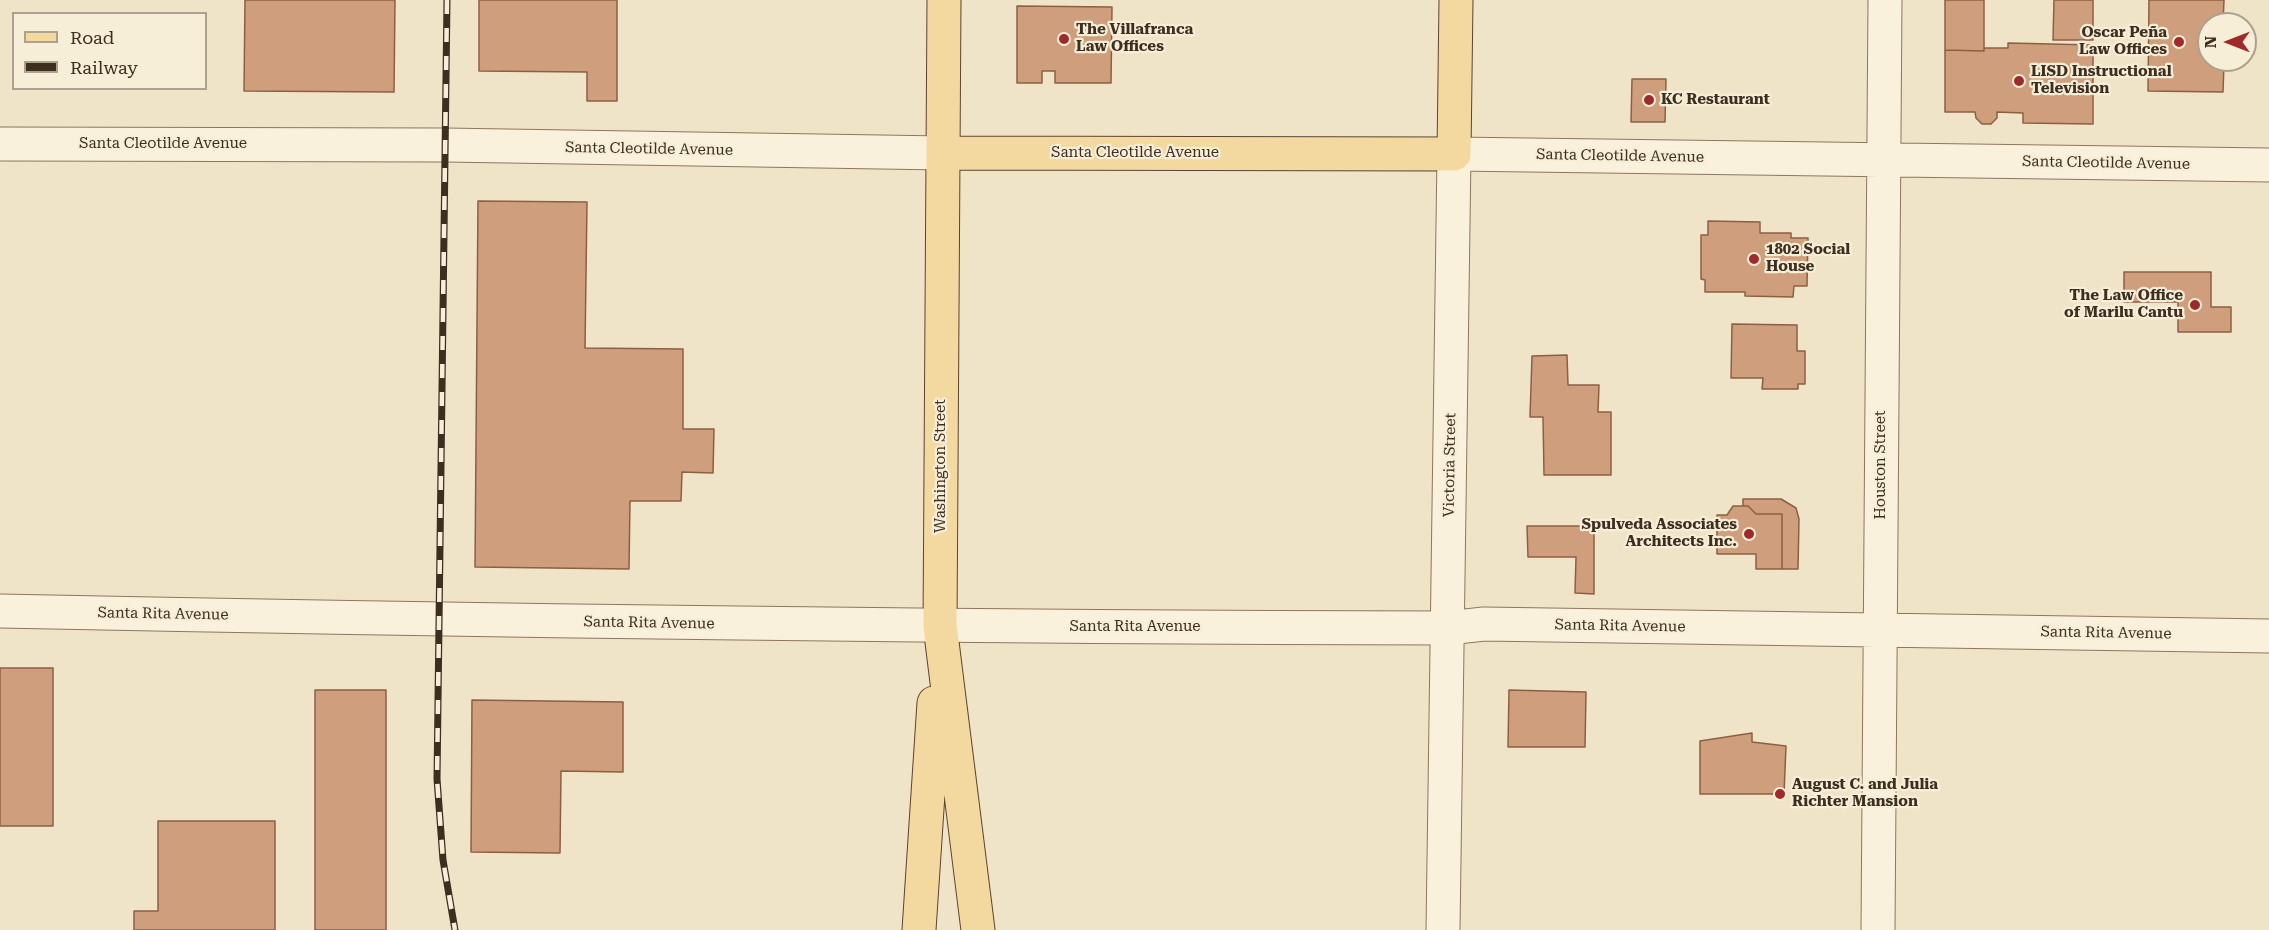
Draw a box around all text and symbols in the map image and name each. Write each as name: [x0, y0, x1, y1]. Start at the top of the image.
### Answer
legend: [12, 12, 207, 90]
north arrow: [2197, 12, 2257, 72]
place label: The Villafranca Law Offices: [1076, 21, 1193, 56]
place label: Oscar Peña Law Offices: [2079, 24, 2167, 59]
text: Road: [70, 27, 114, 48]
marker: The Villafranca Law Offices: [1057, 32, 1071, 46]
marker: Oscar Peña Law Offices: [2172, 35, 2186, 49]
text: N: [2201, 36, 2220, 48]
text: Railway: [70, 57, 138, 78]
place label: LISD Instructional Television: [2031, 63, 2172, 98]
marker: LISD Instructional Television: [2012, 74, 2026, 88]
place label: KC Restaurant: [1661, 91, 1770, 109]
marker: KC Restaurant: [1642, 93, 1656, 107]
street label: Santa Cleotilde Avenue: [79, 135, 247, 153]
street label: Santa Cleotilde Avenue: [565, 139, 733, 159]
street label: Santa Cleotilde Avenue: [1051, 144, 1219, 162]
street label: Santa Cleotilde Avenue: [1536, 146, 1704, 166]
street label: Santa Cleotilde Avenue: [2022, 153, 2190, 173]
place label: 1802 Social House: [1766, 241, 1850, 276]
marker: 1802 Social House: [1747, 252, 1761, 266]
place label: The Law Office of Marilu Cantu: [2064, 287, 2183, 322]
marker: The Law Office of Marilu Cantu: [2188, 298, 2202, 312]
street label: Washington Street: [932, 399, 950, 533]
street label: Houston Street: [1872, 410, 1890, 520]
street label: Victoria Street: [1440, 413, 1460, 517]
place label: Spulveda Associates Architects Inc.: [1582, 516, 1737, 551]
marker: Spulveda Associates Architects Inc.: [1742, 527, 1756, 541]
street label: Santa Rita Avenue: [97, 604, 229, 624]
street label: Santa Rita Avenue: [583, 613, 715, 633]
street label: Santa Rita Avenue: [1554, 616, 1686, 636]
street label: Santa Rita Avenue: [1069, 618, 1201, 636]
street label: Santa Rita Avenue: [2040, 623, 2172, 643]
place label: August C. and Julia Richter Mansion: [1792, 776, 1938, 811]
marker: August C. and Julia Richter Mansion: [1773, 787, 1787, 801]

